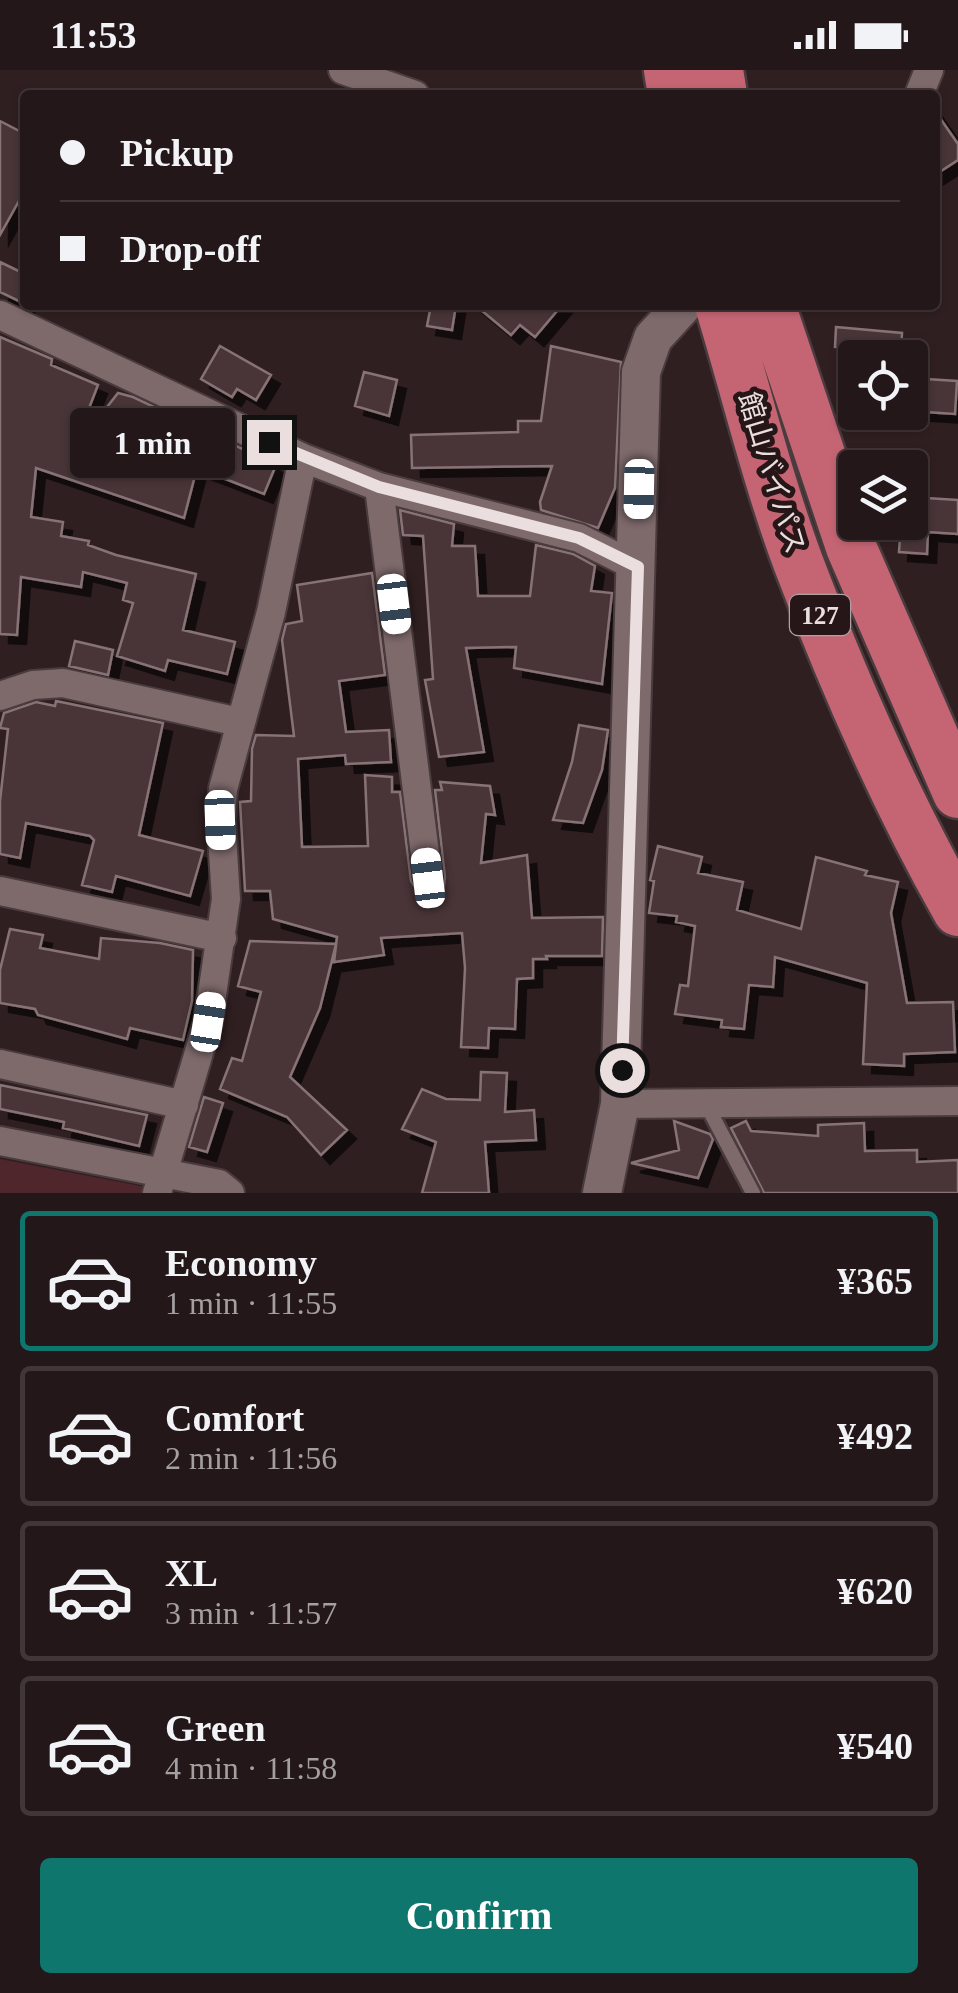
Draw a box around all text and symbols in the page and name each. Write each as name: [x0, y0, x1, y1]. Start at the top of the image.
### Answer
text: 11:53: [50, 14, 137, 56]
text: Pickup: [120, 132, 234, 174]
text: Drop-off: [120, 228, 261, 270]
map controls: [838, 340, 928, 540]
button: locate: [838, 340, 928, 430]
street label: 館山バイパス: [733, 388, 811, 558]
callout: 1 min: [69, 407, 234, 477]
route end: [247, 420, 292, 465]
text: 1 min: [114, 425, 191, 461]
button: layers: [838, 450, 928, 540]
car: [623, 459, 655, 519]
car: [375, 572, 413, 636]
road number: 127: [790, 595, 850, 635]
car: [204, 789, 236, 851]
car: [409, 846, 447, 910]
car: [188, 990, 228, 1054]
route start: [600, 1048, 645, 1093]
icon: car: [45, 1236, 135, 1326]
text: Economy: [165, 1242, 317, 1284]
text: ¥365: [837, 1260, 913, 1302]
text: 1 min · 11:55: [165, 1285, 337, 1321]
icon: car: [45, 1391, 135, 1481]
text: Comfort: [165, 1397, 304, 1439]
text: ¥492: [837, 1415, 913, 1457]
text: 2 min · 11:56: [165, 1440, 337, 1476]
icon: car: [45, 1546, 135, 1636]
text: XL: [165, 1552, 218, 1594]
text: ¥620: [837, 1570, 913, 1612]
text: 3 min · 11:57: [165, 1595, 337, 1631]
icon: car: [45, 1701, 135, 1791]
text: Green: [165, 1707, 266, 1749]
text: ¥540: [837, 1725, 913, 1767]
text: 4 min · 11:58: [165, 1750, 337, 1786]
button: Confirm: [40, 1858, 918, 1973]

